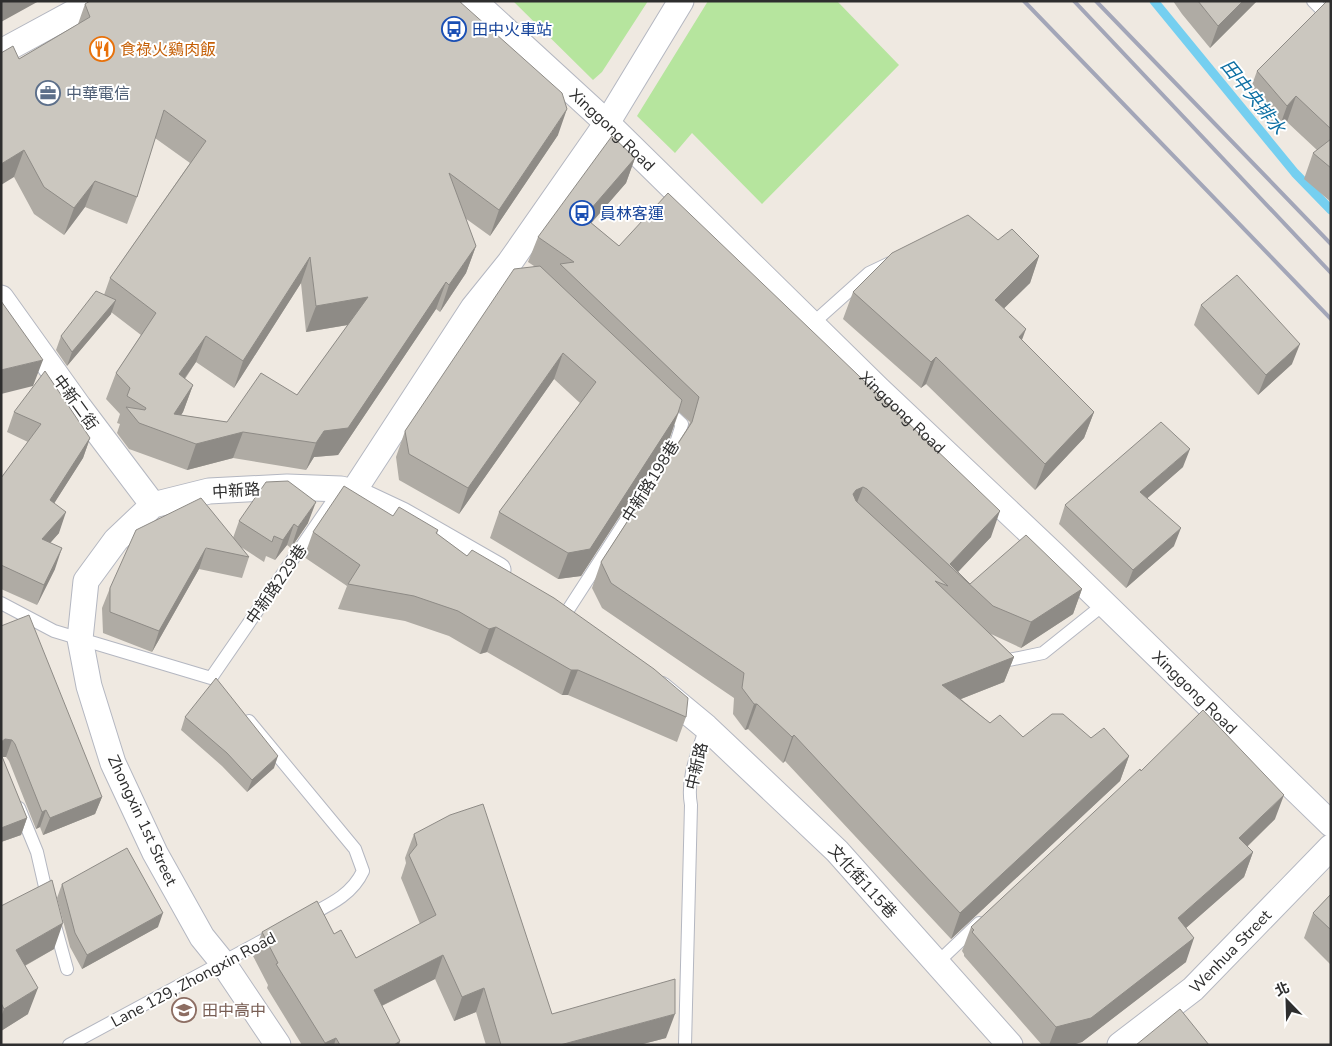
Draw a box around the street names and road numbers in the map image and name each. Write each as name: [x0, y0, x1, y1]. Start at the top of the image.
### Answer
street label: Xinggong Road: [564, 84, 660, 176]
street label: Xinggong Road: [854, 367, 950, 459]
street label: 中新二街: [47, 370, 103, 435]
street label: 中新路198巷: [617, 436, 685, 527]
street label: 中新路: [211, 478, 261, 504]
street label: 中新路229巷: [241, 540, 312, 629]
street label: Xinggong Road: [1147, 646, 1242, 739]
street label: 中新路: [681, 740, 713, 792]
street label: Zhongxin 1st Street: [102, 752, 182, 890]
street label: 文化街115巷: [823, 840, 901, 924]
street label: Wenhua Street: [1185, 905, 1277, 998]
street label: Lane 129, Zhongxin Road: [107, 927, 280, 1033]

